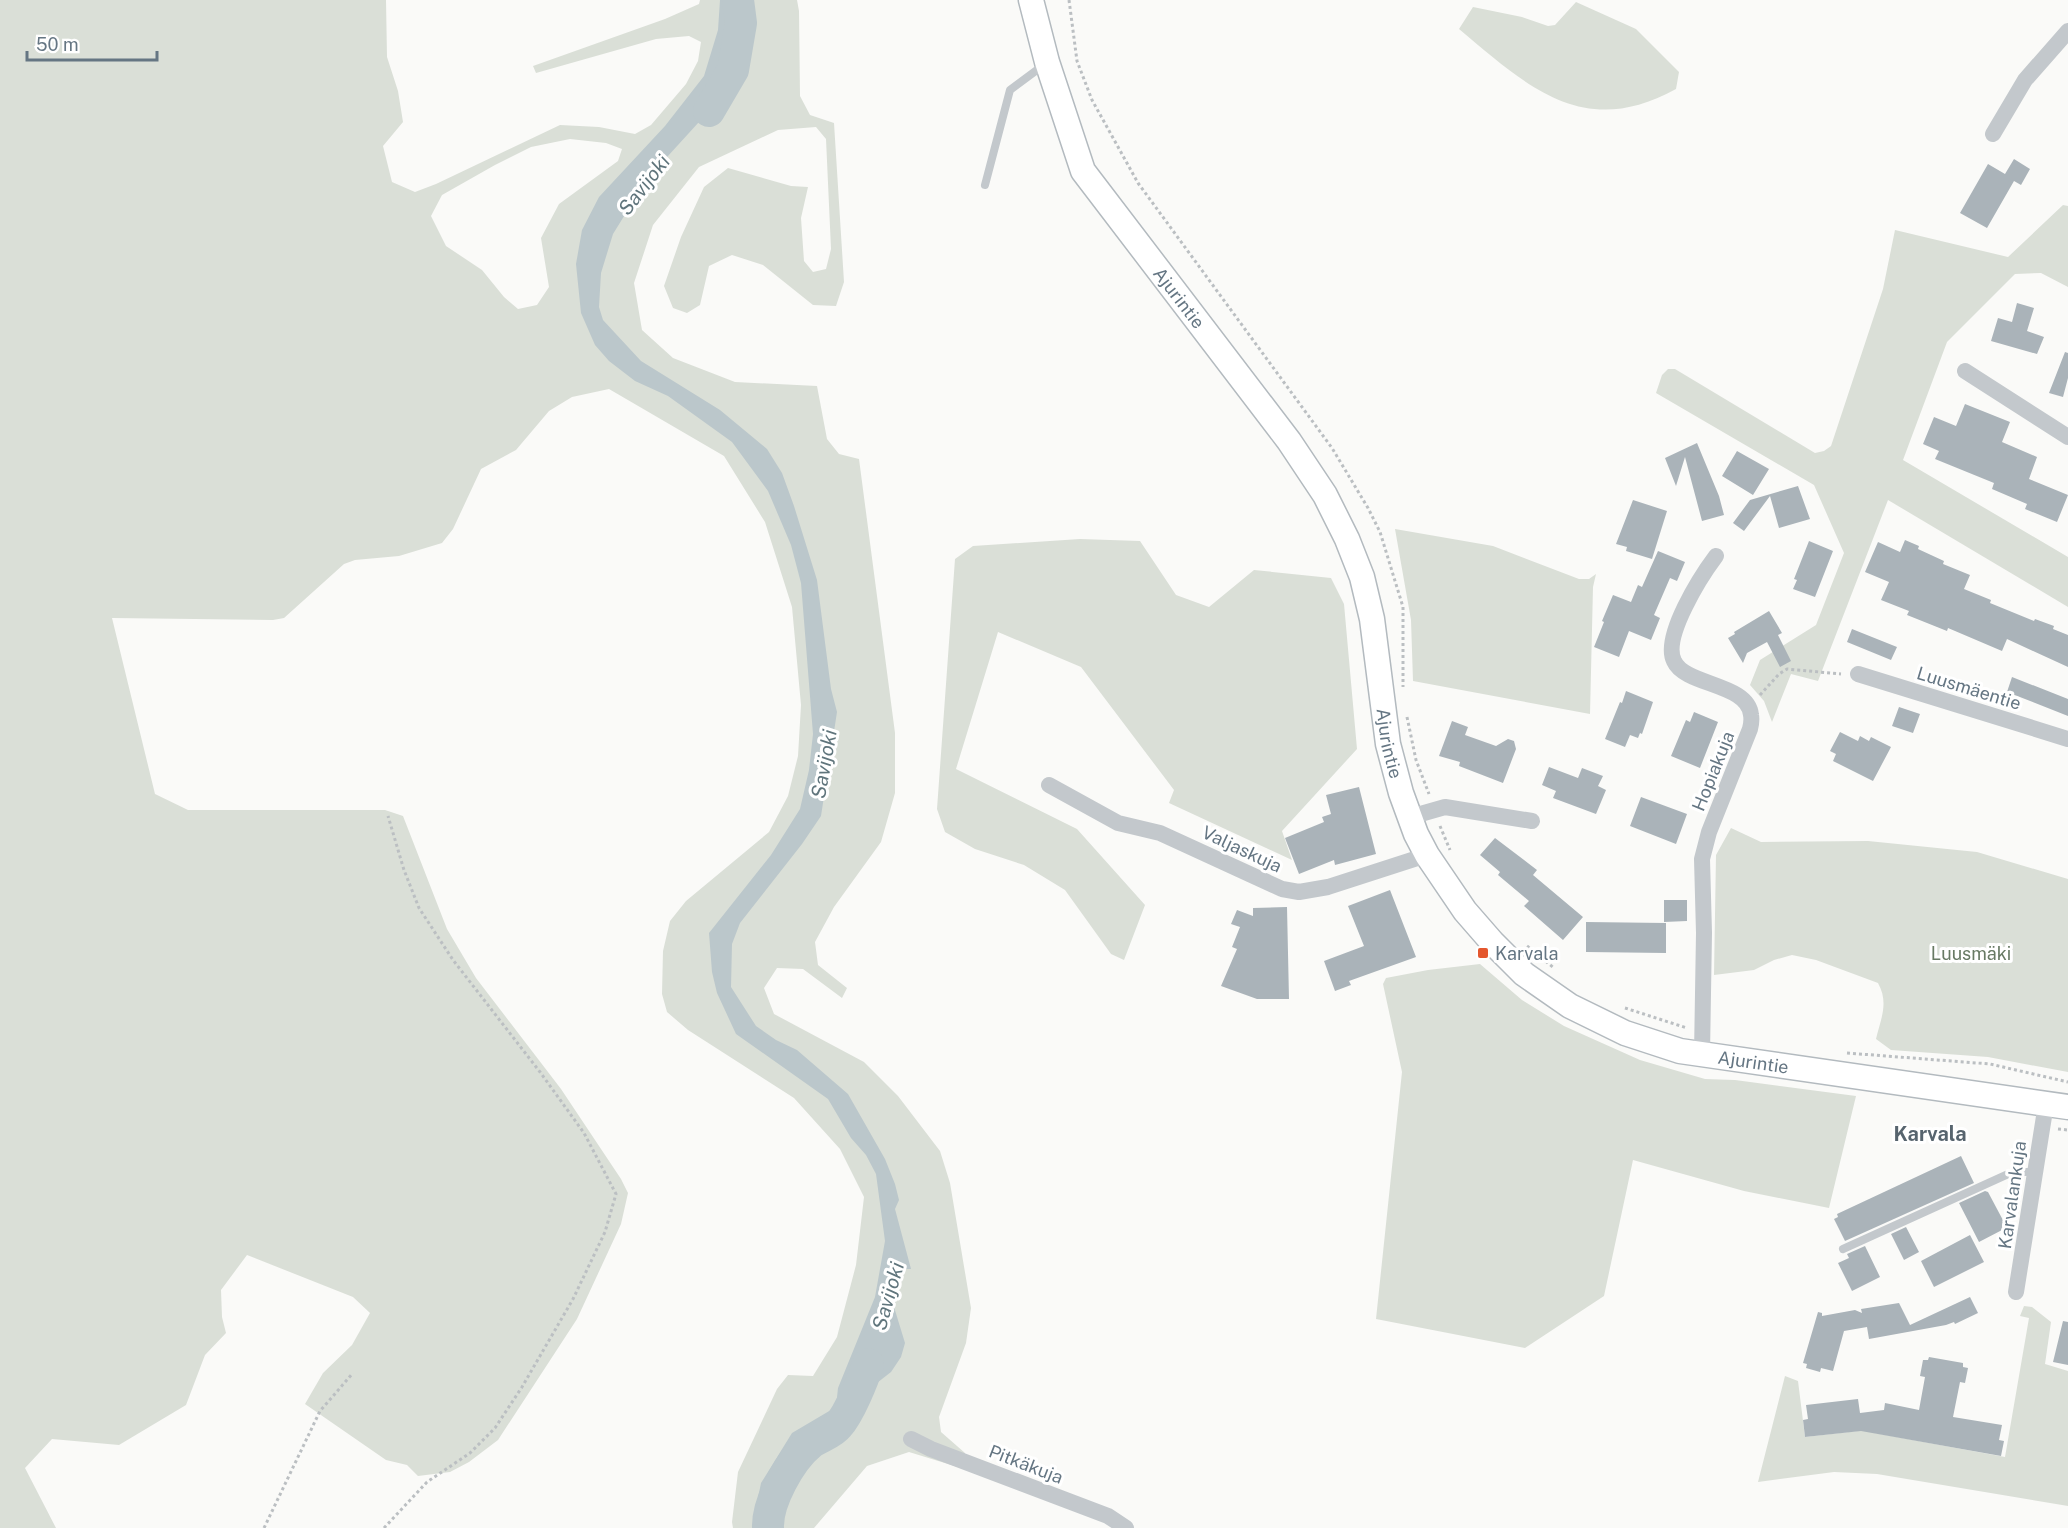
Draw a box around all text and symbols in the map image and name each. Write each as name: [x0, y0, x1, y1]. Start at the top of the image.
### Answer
scale bar: [27, 24, 158, 62]
text: 50 m: [36, 34, 79, 55]
water label: Savijoki: [613, 150, 675, 220]
street label: Ajurintie: [1150, 263, 1210, 332]
street label: Luusmäentie: [1914, 662, 2024, 714]
street label: Ajurintie: [1373, 707, 1407, 781]
water label: Savijoki: [806, 728, 842, 800]
street label: Hopiakuja: [1688, 728, 1738, 814]
street label: Valjaskuja: [1199, 821, 1285, 877]
place label: Karvala: [1495, 943, 1559, 964]
park label: Luusmäki: [1931, 943, 2011, 964]
marker: Karvala: [1476, 946, 1490, 960]
street label: Ajurintie: [1717, 1046, 1790, 1077]
district label: Karvala: [1893, 1122, 1967, 1146]
street label: Karvalankuja: [1994, 1140, 2030, 1250]
water label: Savijoki: [867, 1259, 909, 1333]
street label: Pitkäkuja: [986, 1440, 1066, 1488]

